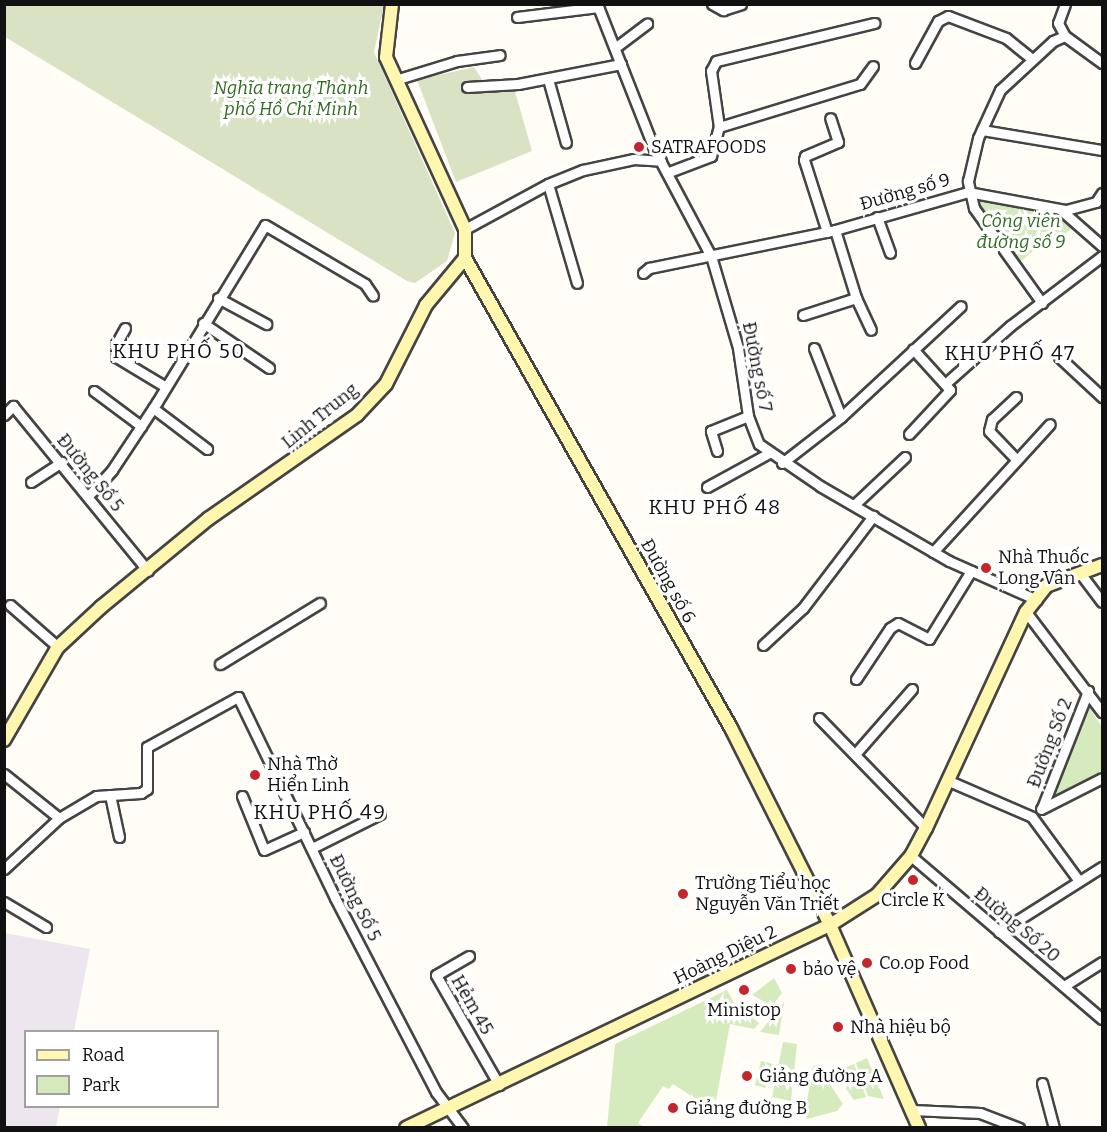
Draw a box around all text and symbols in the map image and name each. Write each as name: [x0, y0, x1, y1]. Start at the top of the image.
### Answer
park label: Nghĩa trang Thành phố Hồ Chí Minh: [214, 78, 368, 121]
place label: SATRAFOODS: [651, 136, 766, 158]
marker: SATRAFOODS: [632, 140, 646, 154]
street label: Đường số 9: [857, 169, 953, 215]
park label: Công viên đường số 9: [977, 211, 1065, 254]
street label: Đường số 7: [738, 320, 776, 414]
district label: KHU PHỐ 50: [113, 339, 245, 363]
district label: KHU PHỐ 47: [945, 341, 1075, 365]
street label: Linh Trung: [278, 379, 362, 453]
street label: Đường Số 5: [52, 430, 128, 516]
district label: KHU PHỐ 48: [648, 495, 782, 519]
street label: Đường số 6: [636, 535, 700, 627]
place label: Nhà Thuốc Long Vân: [998, 547, 1089, 590]
marker: Nhà Thuốc Long Vân: [979, 561, 993, 575]
street label: Đường Số 2: [1023, 695, 1077, 791]
place label: Nhà Thờ Hiển Linh: [267, 754, 349, 796]
marker: Nhà Thờ Hiển Linh: [248, 768, 262, 782]
district label: KHU PHỐ 49: [254, 800, 386, 824]
street label: Đường Số 5: [325, 851, 385, 945]
place label: Trường Tiểu học Nguyễn Văn Triết: [695, 873, 839, 916]
marker: Circle K: [906, 873, 920, 887]
street label: Đường Số 20: [970, 883, 1064, 967]
marker: Trường Tiểu học Nguyễn Văn Triết: [676, 887, 690, 901]
place label: Circle K: [881, 889, 945, 911]
street label: Hoàng Diệu 2: [670, 921, 780, 989]
place label: Co.op Food: [879, 952, 969, 974]
marker: Co.op Food: [860, 956, 874, 970]
place label: bảo vệ: [803, 958, 856, 980]
marker: bảo vệ: [784, 962, 798, 976]
street label: Hẻm 45: [446, 972, 498, 1038]
marker: Ministop: [737, 983, 751, 997]
place label: Ministop: [707, 999, 781, 1021]
place label: Nhà hiệu bộ: [850, 1016, 951, 1038]
marker: Nhà hiệu bộ: [831, 1020, 845, 1034]
legend: [24, 1030, 219, 1108]
text: Road: [82, 1044, 124, 1066]
place label: Giảng đường A: [759, 1065, 883, 1087]
marker: Giảng đường A: [740, 1069, 754, 1083]
text: Park: [82, 1074, 120, 1096]
place label: Giảng đường B: [685, 1097, 807, 1119]
marker: Giảng đường B: [666, 1101, 680, 1115]

